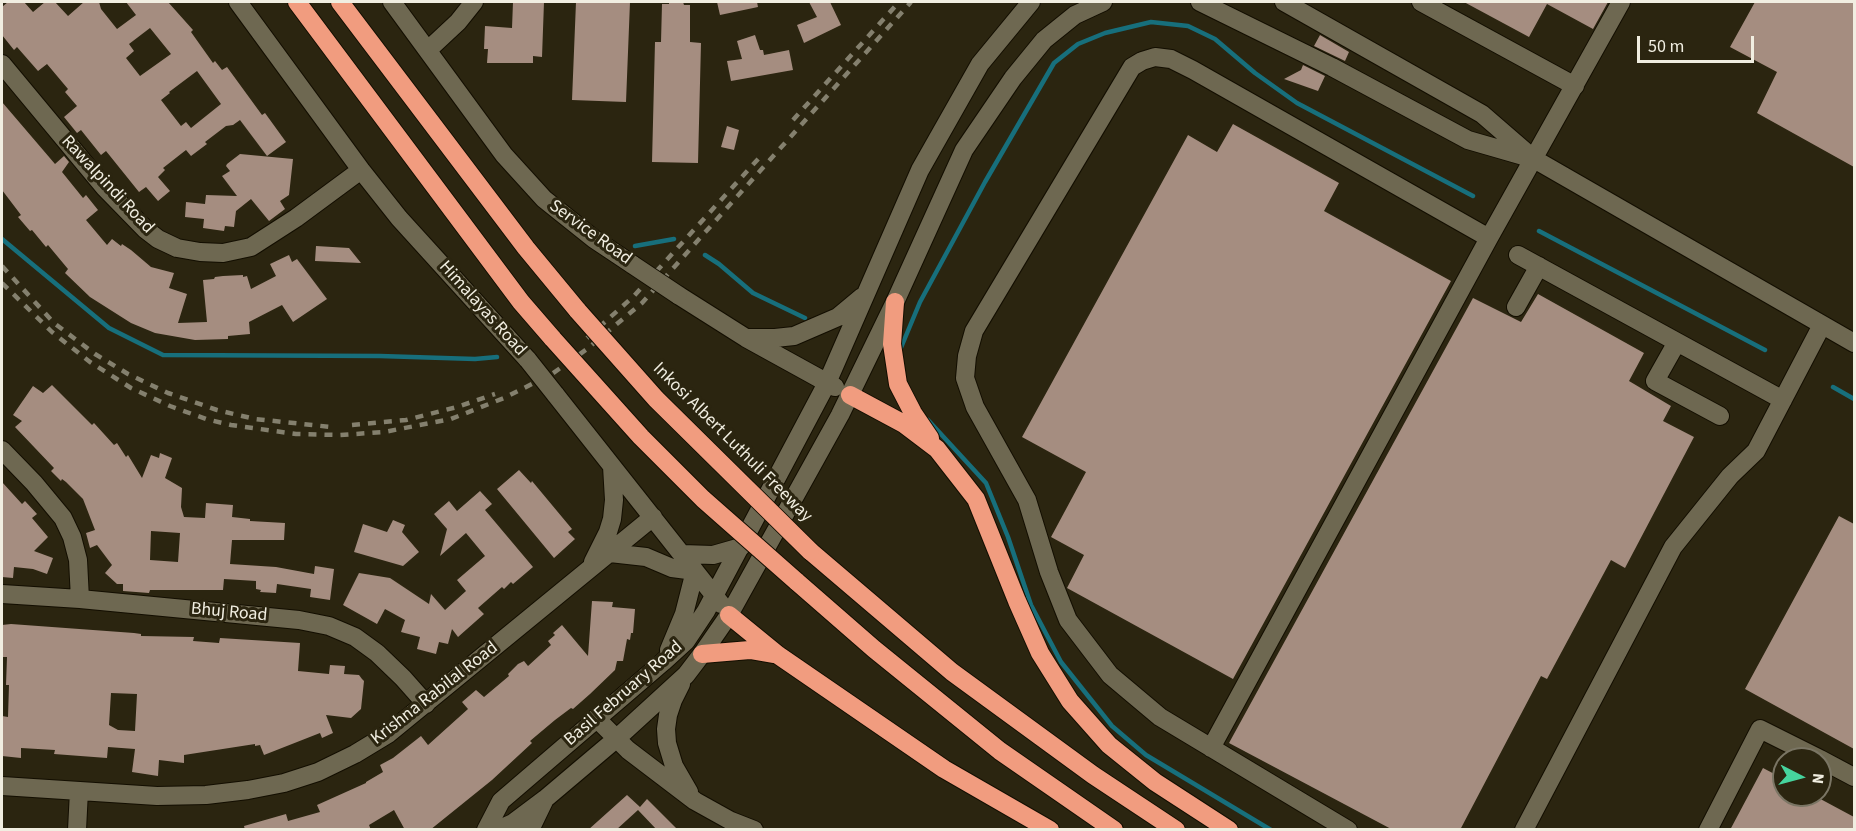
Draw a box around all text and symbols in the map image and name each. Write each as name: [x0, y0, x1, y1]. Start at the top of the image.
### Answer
scale bar: [1640, 24, 1757, 62]
text: 50 m: [1648, 34, 1684, 59]
street label: Rawalpindi Road: [56, 131, 158, 239]
street label: Service Road: [544, 196, 636, 270]
street label: Himalayas Road: [434, 257, 530, 361]
street label: Inkosi Albert Luthuli Freeway: [648, 359, 816, 527]
street label: Bhuj Road: [190, 599, 268, 627]
street label: Basil February Road: [560, 637, 688, 751]
street label: Krishna Rabilal Road: [367, 638, 503, 750]
north arrow: [1772, 747, 1832, 807]
text: N: [1806, 772, 1829, 785]

